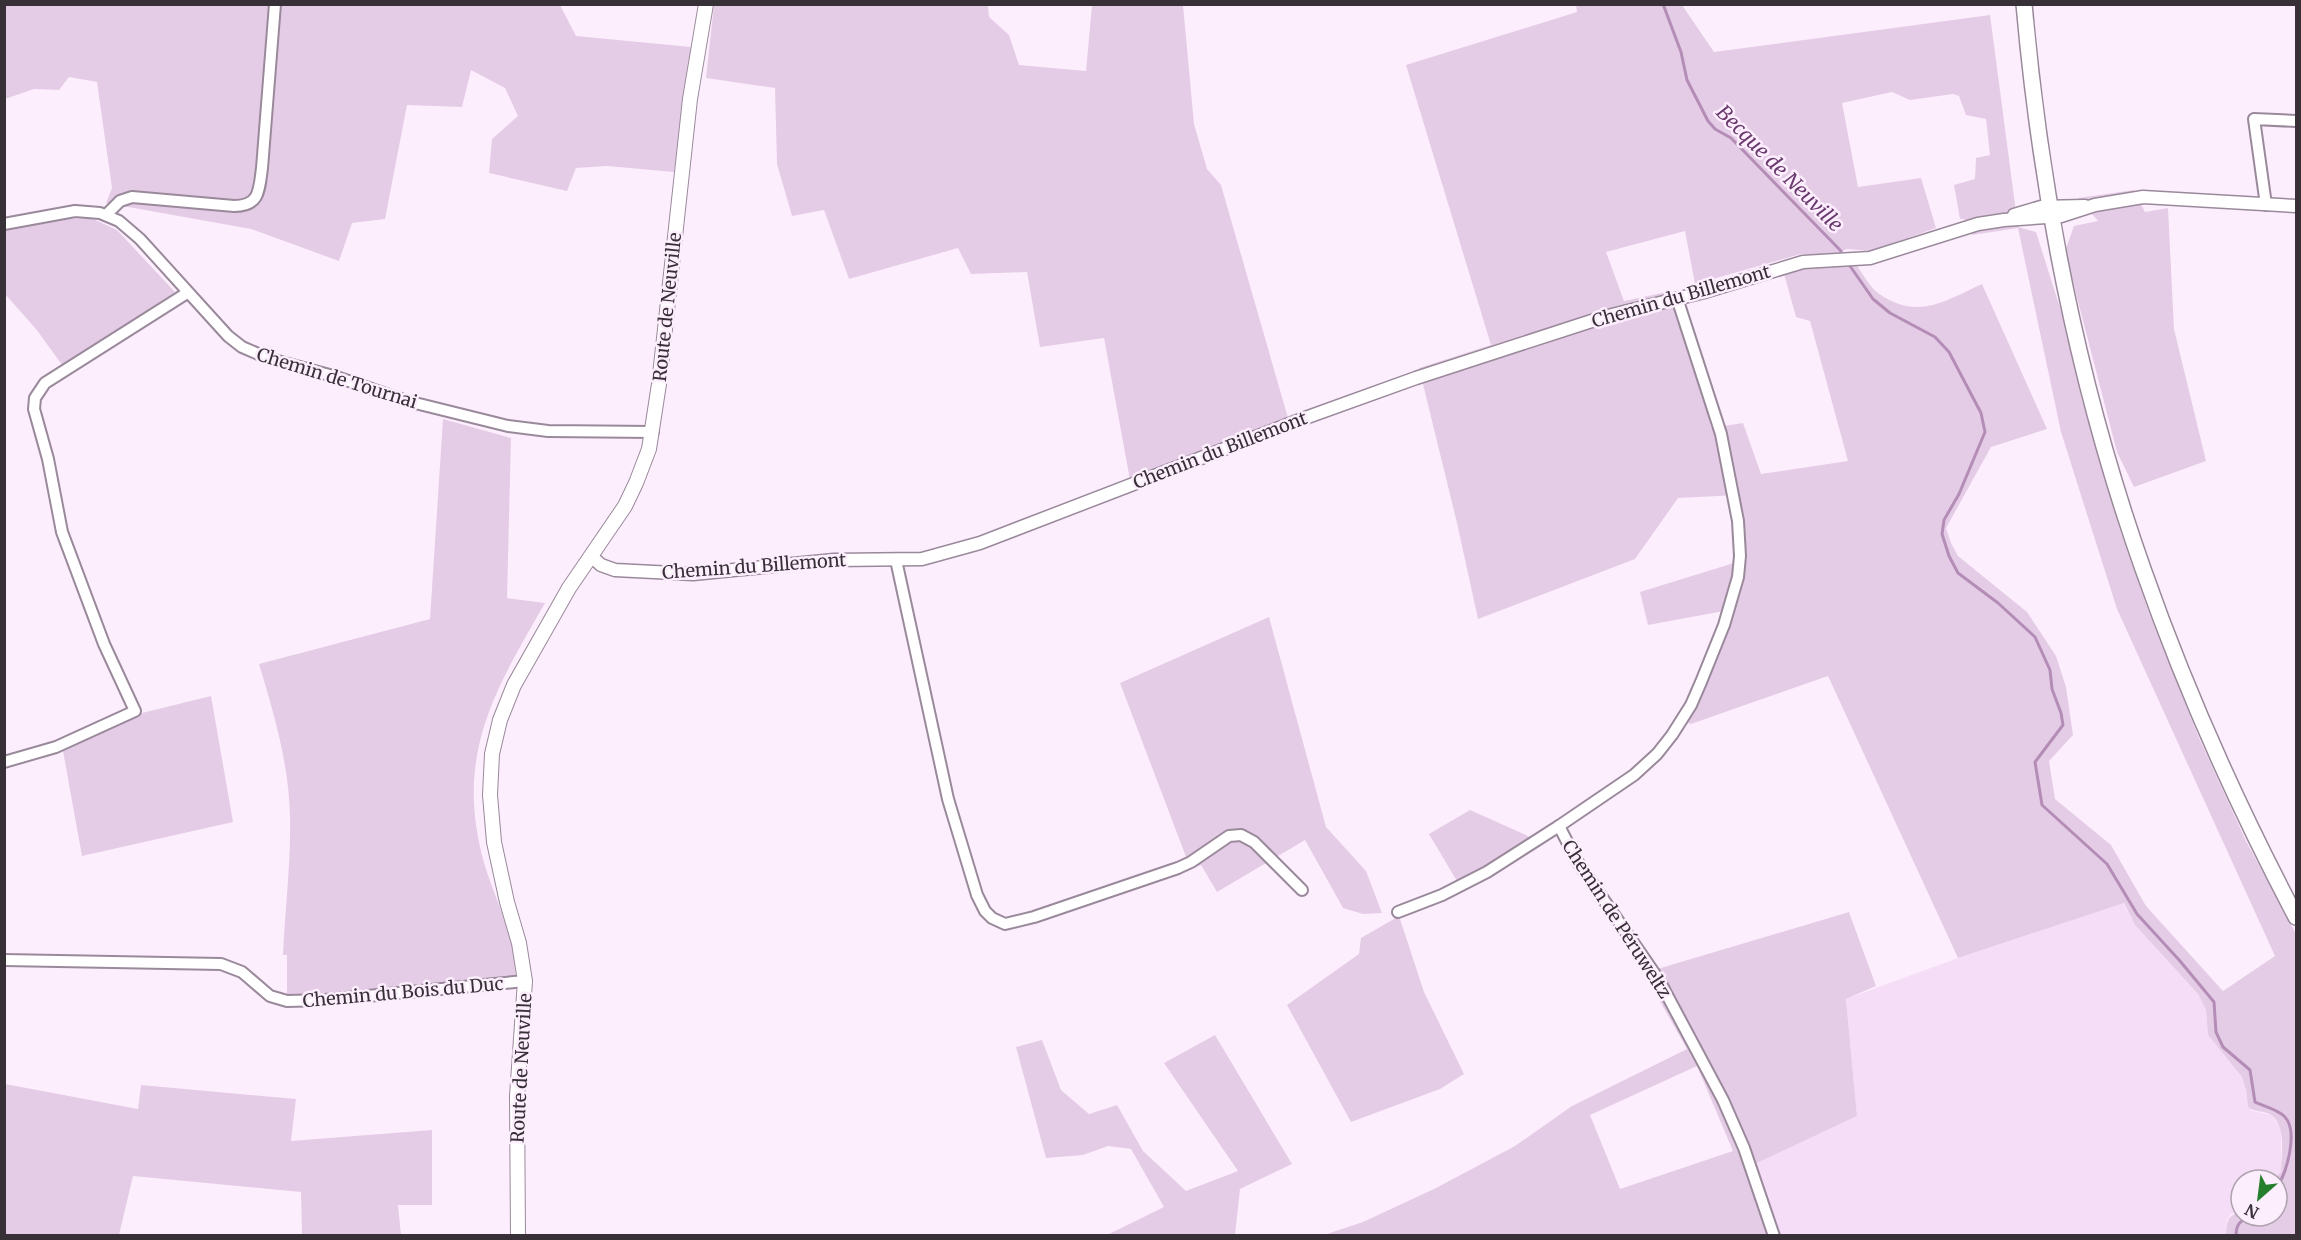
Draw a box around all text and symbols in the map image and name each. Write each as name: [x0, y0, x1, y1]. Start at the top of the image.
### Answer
water label: Becque de Neuville: [1711, 99, 1849, 237]
street label: Route de Neuville: [648, 231, 686, 383]
street label: Chemin du Billemont: [1589, 260, 1773, 332]
street label: Chemin de Tournai: [254, 343, 420, 413]
street label: Chemin du Billemont: [1130, 406, 1310, 494]
street label: Chemin du Billemont: [661, 548, 847, 584]
street label: Chemin de Péruweltz: [1557, 836, 1677, 1003]
street label: Chemin du Bois du Duc: [302, 972, 504, 1012]
street label: Route de Neuville: [506, 993, 536, 1143]
north arrow: [2229, 1168, 2289, 1228]
text: N: [2241, 1199, 2262, 1223]

